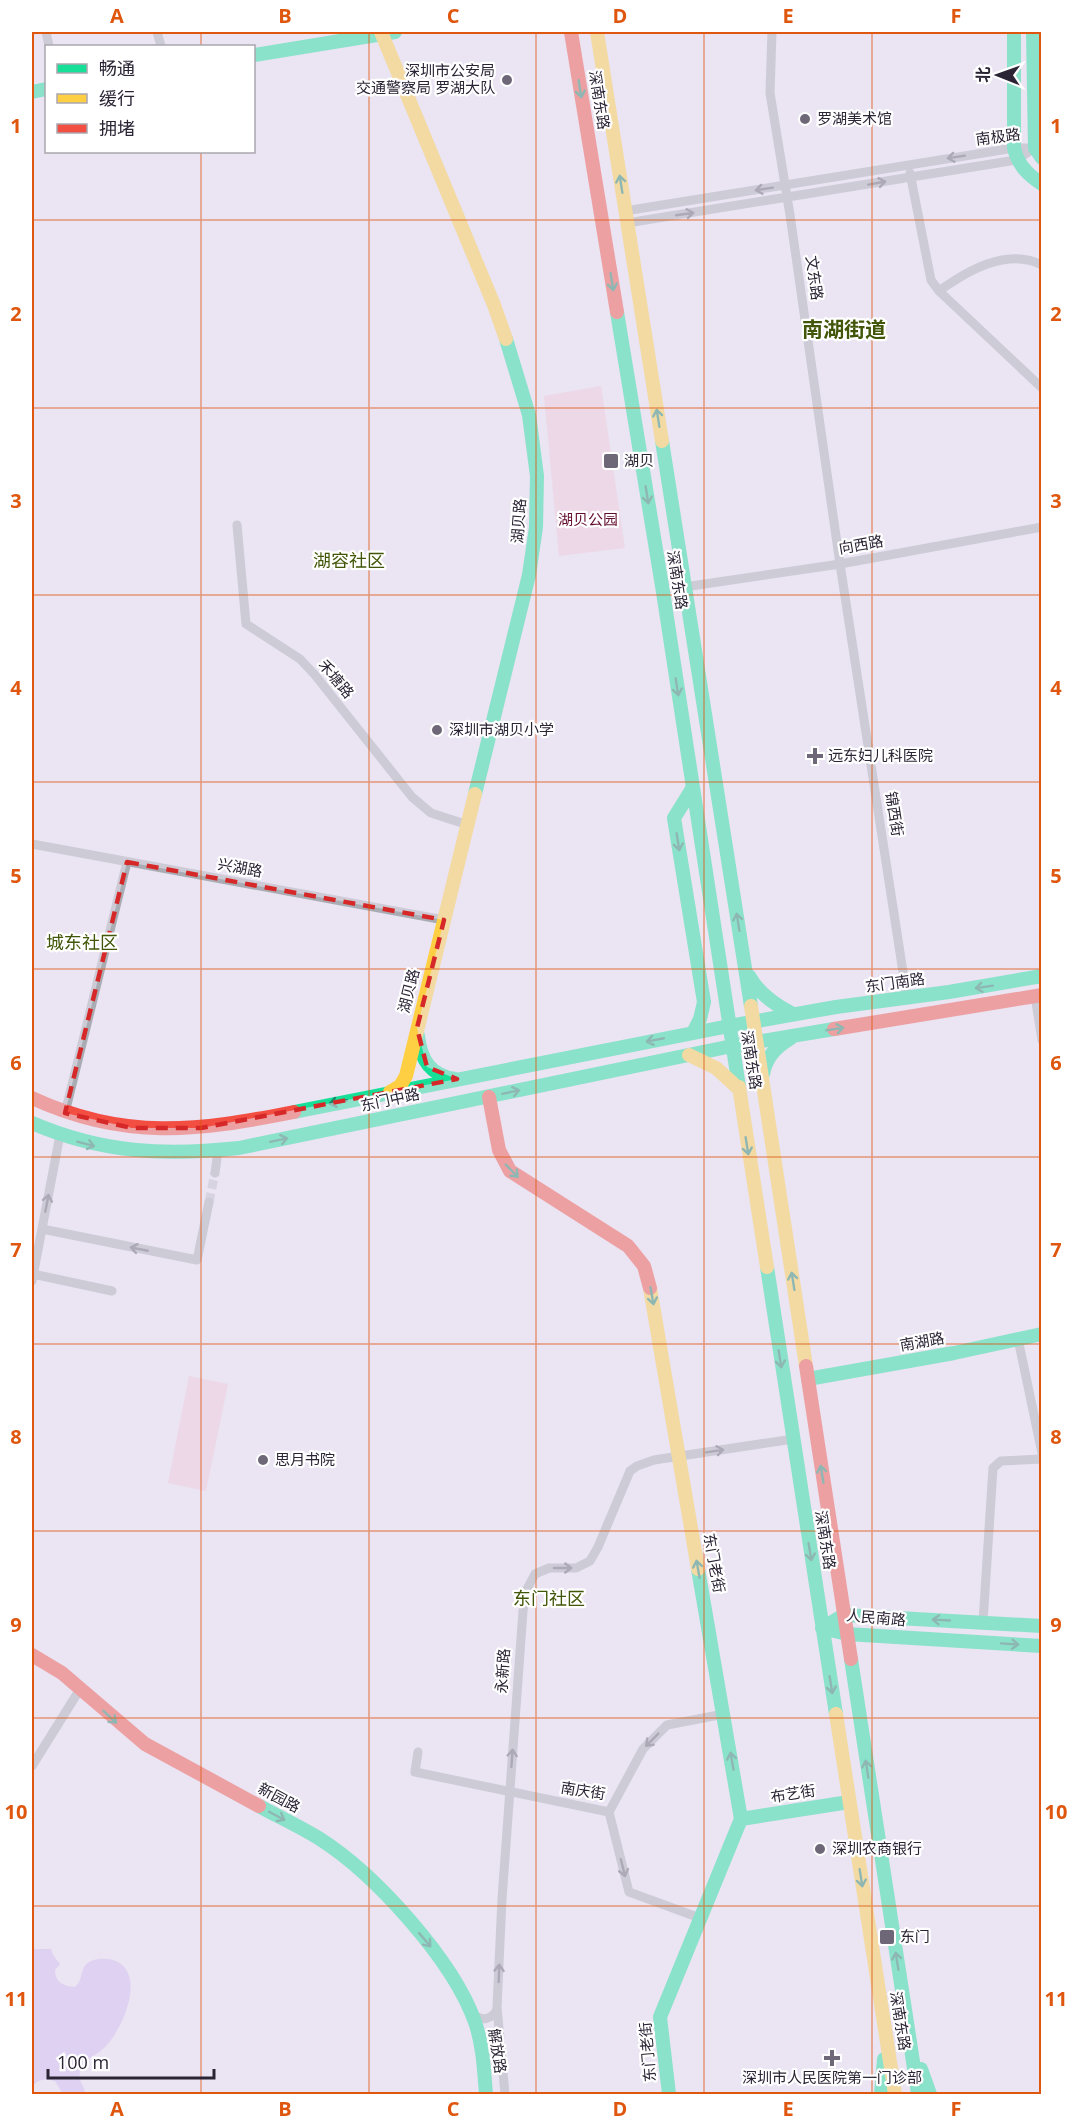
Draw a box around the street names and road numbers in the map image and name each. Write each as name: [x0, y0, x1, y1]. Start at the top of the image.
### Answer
street label: 深南东路: [585, 69, 615, 131]
street label: 南极路: [974, 123, 1021, 149]
street label: 文东路: [802, 254, 828, 302]
street label: 湖贝路: [506, 498, 530, 544]
street label: 向西路: [837, 530, 885, 558]
street label: 深南东路: [663, 549, 693, 611]
street label: 禾塘路: [315, 655, 359, 702]
street label: 锦西街: [882, 790, 908, 838]
street label: 兴湖路: [216, 853, 264, 881]
street label: 湖贝路: [393, 966, 423, 1015]
street label: 东门南路: [864, 968, 926, 996]
street label: 深南东路: [737, 1029, 767, 1091]
street label: 东门中路: [358, 1083, 421, 1115]
street label: 南湖路: [898, 1327, 946, 1355]
street label: 深南东路: [811, 1509, 841, 1571]
street label: 东门老街: [700, 1532, 730, 1594]
street label: 人民南路: [845, 1604, 907, 1630]
street label: 永新路: [490, 1648, 514, 1694]
street label: 南庆街: [559, 1777, 607, 1803]
street label: 新园路: [255, 1778, 304, 1817]
street label: 布艺街: [769, 1780, 817, 1806]
street label: 深南东路: [886, 1990, 916, 2052]
street label: 东门老街: [634, 2021, 660, 2083]
street label: 解放路: [485, 2027, 511, 2075]

